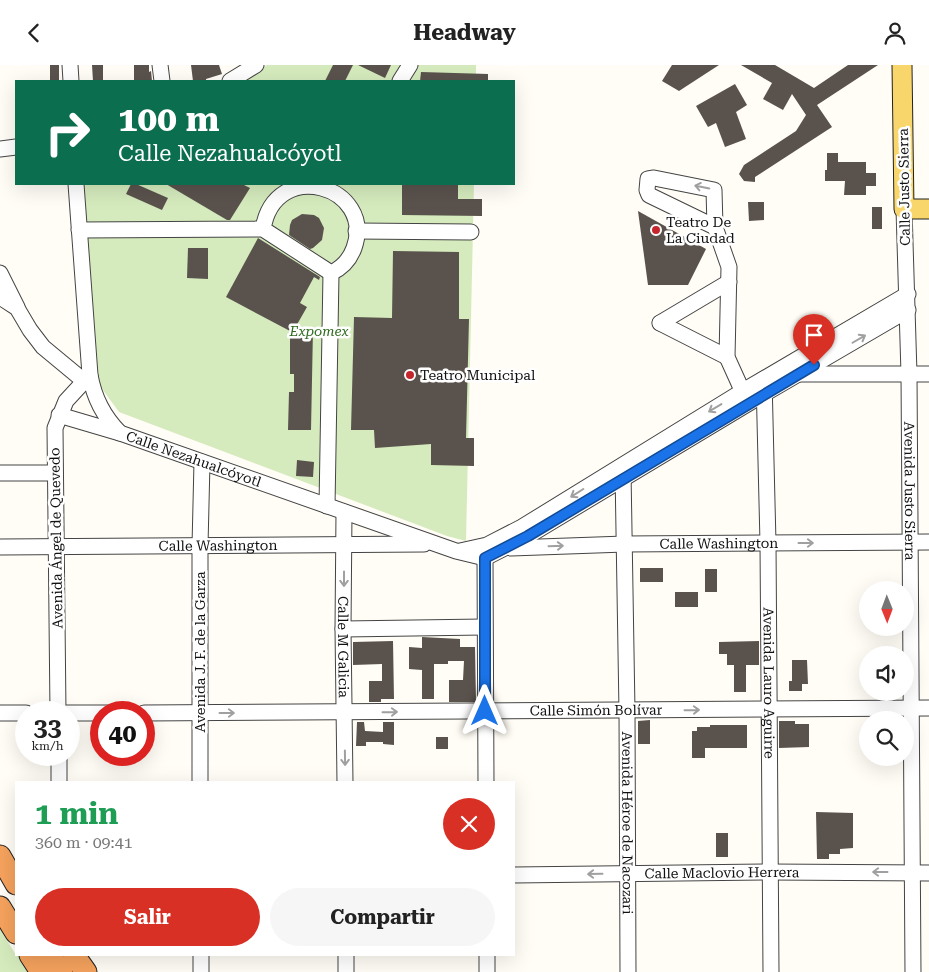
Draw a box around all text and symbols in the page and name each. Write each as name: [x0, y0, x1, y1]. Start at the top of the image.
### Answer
icon: back: [20, 19, 48, 47]
icon: person: [881, 19, 909, 47]
text: Headway: [413, 20, 516, 45]
text: 100 m: [118, 99, 219, 140]
icon: right: [35, 100, 100, 165]
street label: Calle Justo Sierra: [895, 128, 913, 246]
text: Calle Nezahualcóyotl: [118, 141, 341, 166]
one-way arrow: [695, 181, 711, 191]
place label: Teatro De La Ciudad: [666, 214, 735, 246]
marker: Teatro De La Ciudad: [650, 224, 662, 236]
pin: [793, 314, 835, 365]
icon: arrive: [800, 321, 828, 349]
park label: Expomex: [289, 323, 348, 339]
one-way arrow: [851, 333, 865, 343]
place label: Teatro Municipal: [420, 367, 536, 383]
marker: Teatro Municipal: [404, 369, 416, 381]
one-way arrow: [709, 404, 723, 414]
street label: Avenida Justo Sierra: [901, 421, 918, 561]
street label: Calle Nezahualcóyotl: [124, 428, 264, 490]
street label: Avenida Ángel de Quevedo: [46, 447, 66, 629]
one-way arrow: [570, 488, 584, 498]
street label: Calle Washington: [659, 535, 778, 552]
street label: Calle Washington: [159, 537, 277, 554]
one-way arrow: [798, 538, 814, 548]
one-way arrow: [548, 541, 564, 551]
one-way arrow: [339, 570, 349, 586]
street label: Avenida J. F. de la Garza: [192, 571, 208, 732]
north arrow: [859, 581, 914, 636]
map controls: [859, 581, 914, 766]
street label: Calle M Galicia: [335, 596, 352, 698]
street label: Avenida Lauro Aguirre: [760, 607, 778, 759]
button: sound: [859, 646, 914, 701]
position arrow: [458, 684, 510, 736]
speed limit sign: 40: [90, 701, 155, 766]
street label: Calle Simón Bolívar: [530, 702, 663, 719]
one-way arrow: [684, 705, 700, 715]
one-way arrow: [382, 707, 398, 717]
one-way arrow: [219, 708, 235, 718]
button: search: [859, 711, 914, 766]
text: 33: [33, 713, 62, 742]
street label: Avenida Héroe de Nacozari: [619, 732, 636, 915]
text: km/h: [31, 739, 64, 753]
one-way arrow: [340, 750, 350, 766]
text: 1 min: [35, 796, 118, 831]
button: close: [443, 798, 495, 850]
text: 360 m · 09:41: [35, 833, 133, 852]
street label: Calle Maclovio Herrera: [644, 864, 800, 881]
one-way arrow: [873, 867, 889, 877]
one-way arrow: [588, 869, 604, 879]
button: Salir: [35, 888, 260, 946]
button: Compartir: [270, 888, 495, 946]

